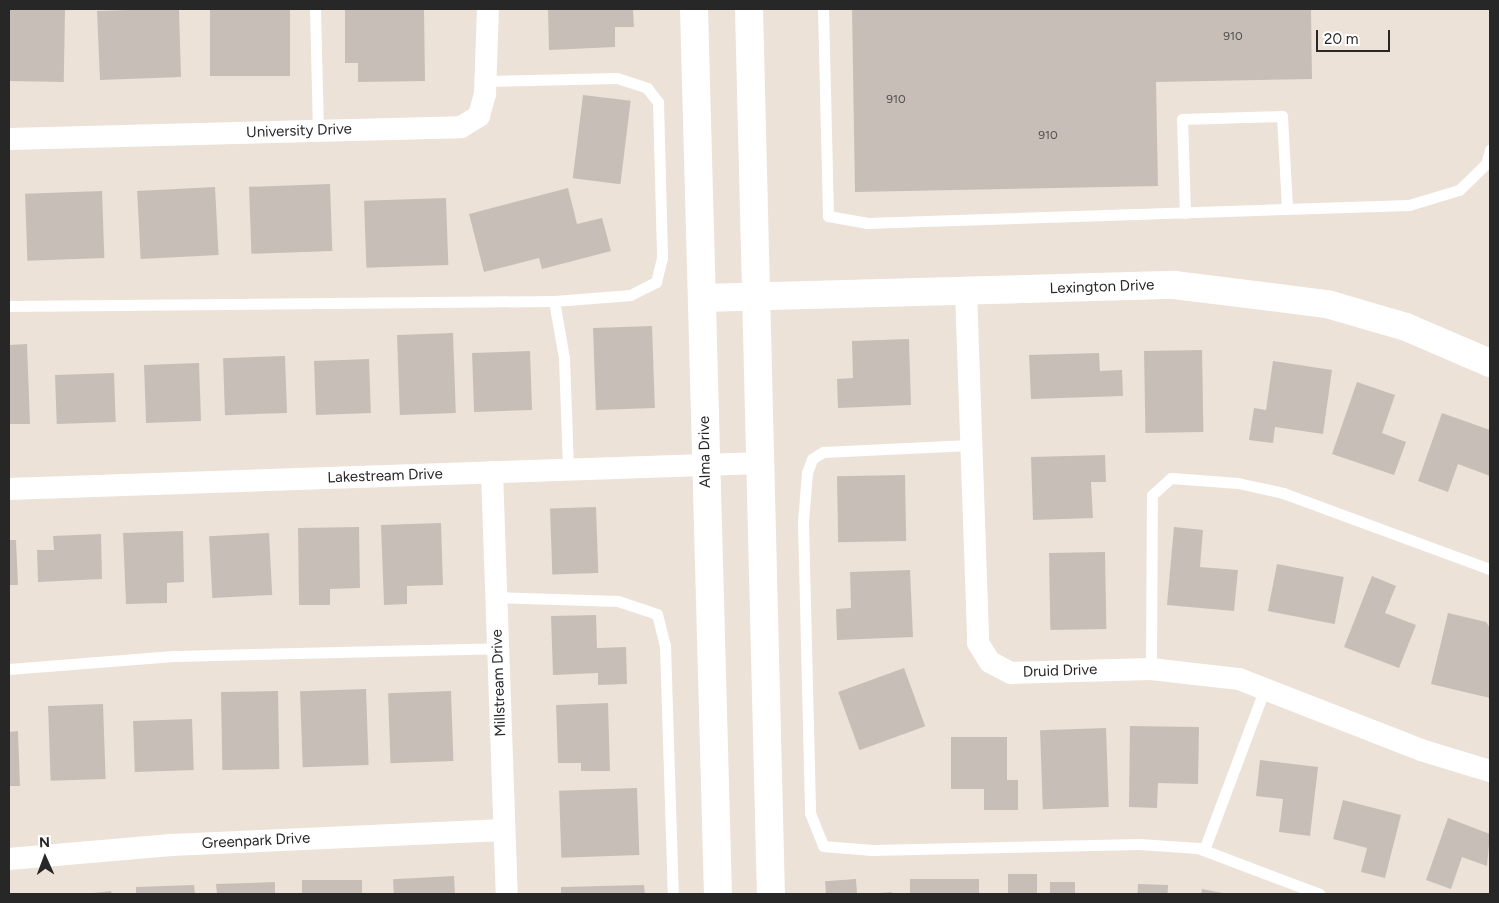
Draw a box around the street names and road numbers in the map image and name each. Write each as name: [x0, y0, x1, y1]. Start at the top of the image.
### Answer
street label: University Drive: [246, 120, 352, 142]
street label: Lexington Drive: [1049, 276, 1155, 298]
street label: Alma Drive: [695, 416, 715, 488]
street label: Lakestream Drive: [327, 465, 443, 487]
street label: Millstream Drive: [488, 629, 510, 737]
street label: Druid Drive: [1022, 661, 1098, 681]
street label: Greenpark Drive: [201, 829, 311, 853]

